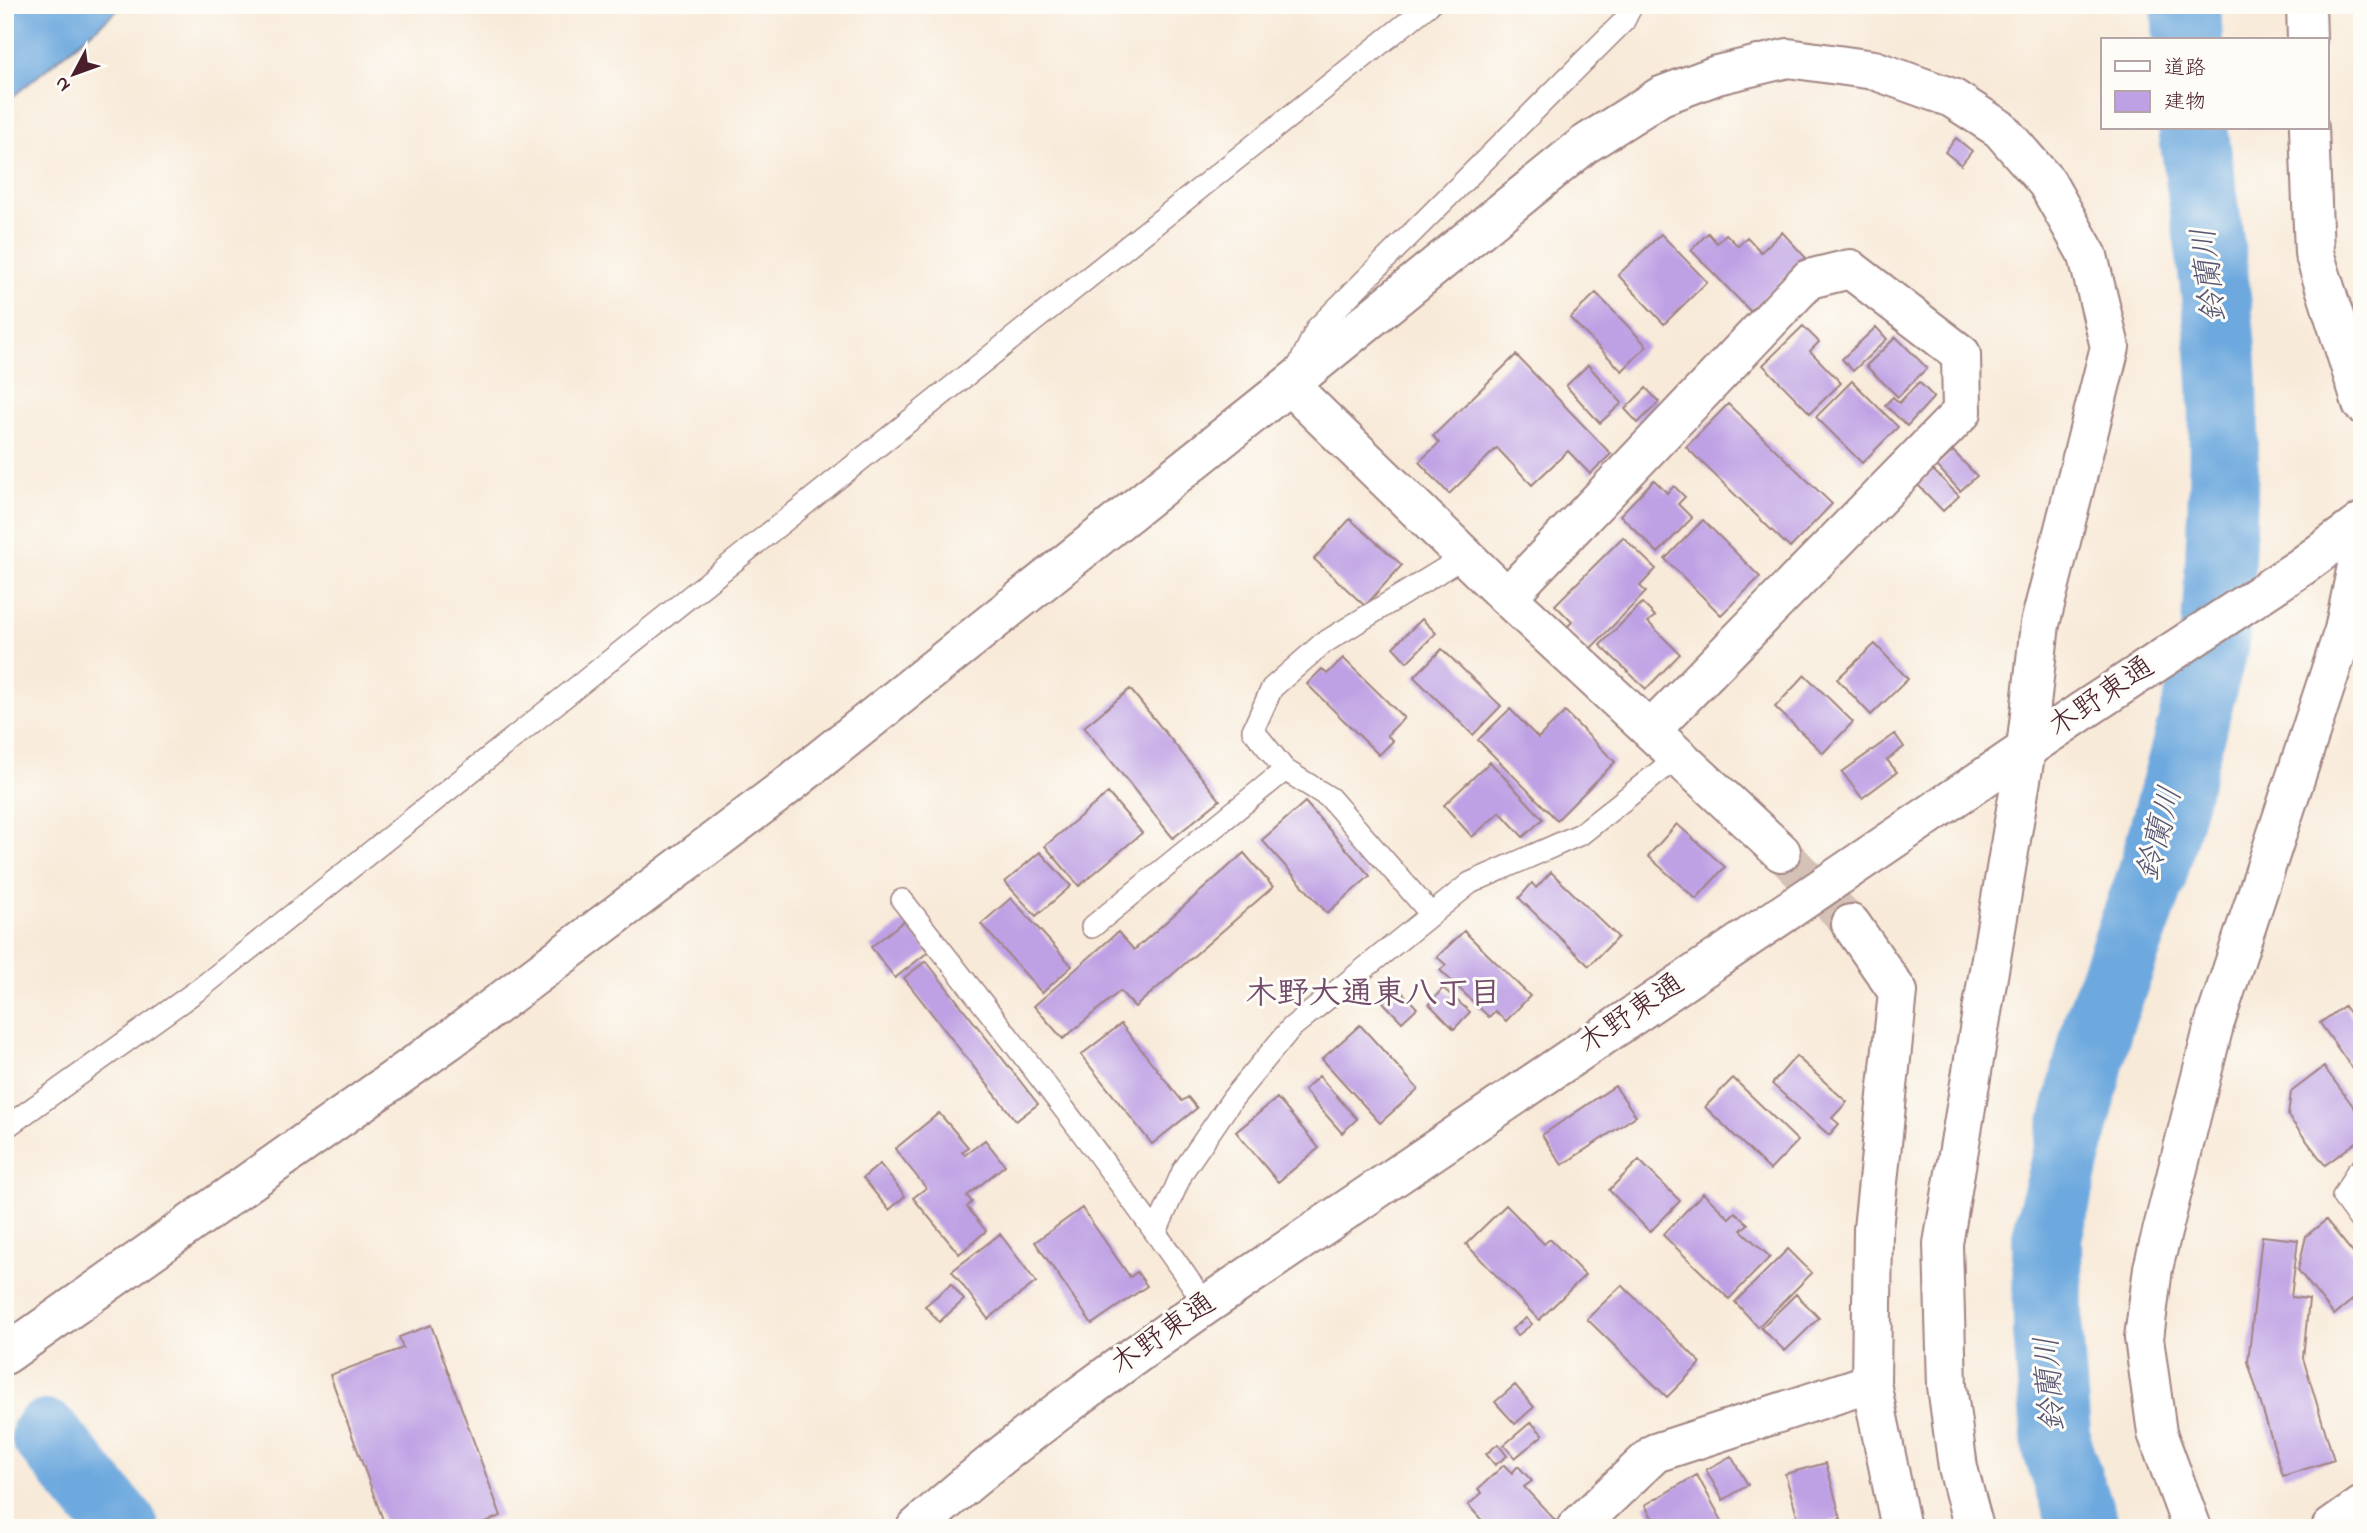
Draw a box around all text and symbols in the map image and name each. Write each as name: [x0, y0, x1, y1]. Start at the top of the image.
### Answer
north arrow: [38, 38, 108, 108]
legend: [2101, 38, 2328, 130]
text: 道路: [2164, 54, 2206, 84]
text: N: [49, 70, 77, 97]
text: 建物: [2164, 88, 2206, 118]
water label: 鈴蘭川: [2182, 224, 2240, 326]
street label: 木野東通: [2040, 646, 2164, 750]
water label: 鈴蘭川: [2126, 782, 2196, 886]
street label: 木野東通: [1570, 963, 1694, 1067]
district label: 木野大通東八丁目: [1245, 972, 1501, 1019]
street label: 木野東通: [1102, 1283, 1226, 1387]
water label: 鈴蘭川: [2025, 1334, 2079, 1434]

